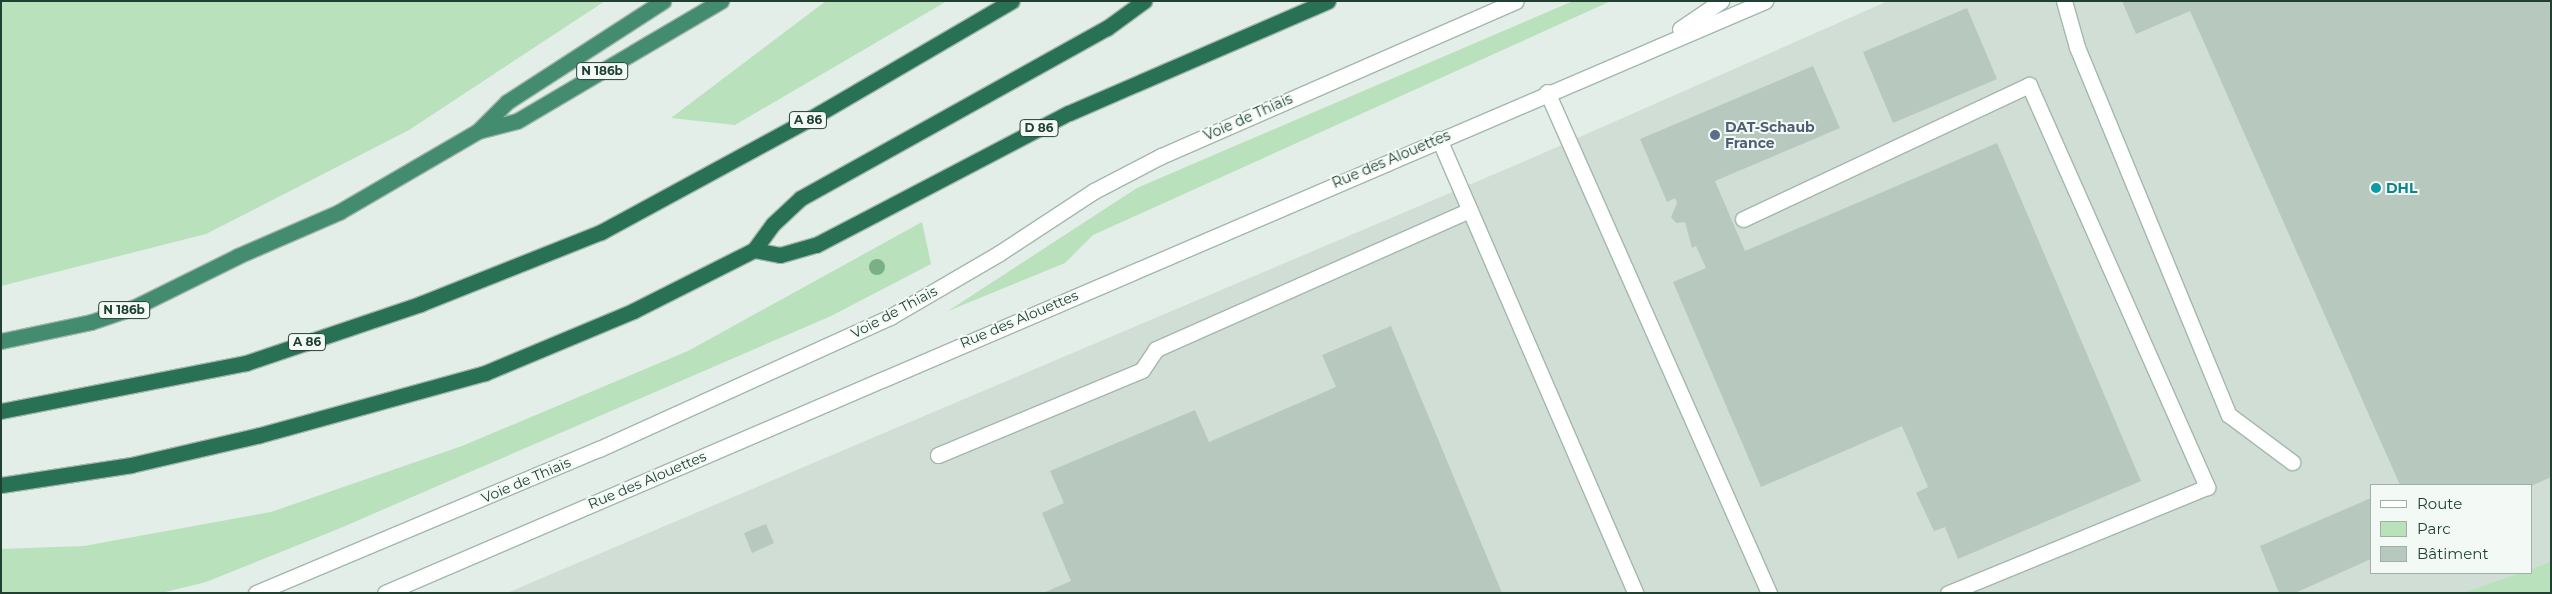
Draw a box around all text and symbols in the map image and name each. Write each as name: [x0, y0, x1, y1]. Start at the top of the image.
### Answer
road number: N 186b: [576, 61, 628, 80]
street label: Voie de Thiais: [1201, 90, 1295, 144]
road number: A 86: [788, 110, 828, 130]
road number: D 86: [1019, 119, 1059, 138]
place label: DAT-Schaub France: [1725, 119, 1815, 152]
street label: Rue des Alouettes: [1329, 127, 1453, 191]
marker: DAT-Schaub France: [1709, 129, 1721, 141]
place label: DHL: [2386, 180, 2417, 196]
marker: DHL: [2370, 182, 2382, 194]
street label: Voie de Thiais: [848, 282, 940, 342]
street label: Rue des Alouettes: [957, 287, 1081, 351]
road number: N 186b: [98, 300, 150, 320]
road number: A 86: [287, 332, 327, 352]
street label: Rue des Alouettes: [585, 448, 709, 512]
street label: Voie de Thiais: [479, 454, 573, 506]
legend: [2370, 484, 2532, 574]
text: Route: [2417, 494, 2462, 513]
text: Parc: [2417, 519, 2451, 538]
text: Bâtiment: [2417, 544, 2489, 563]

